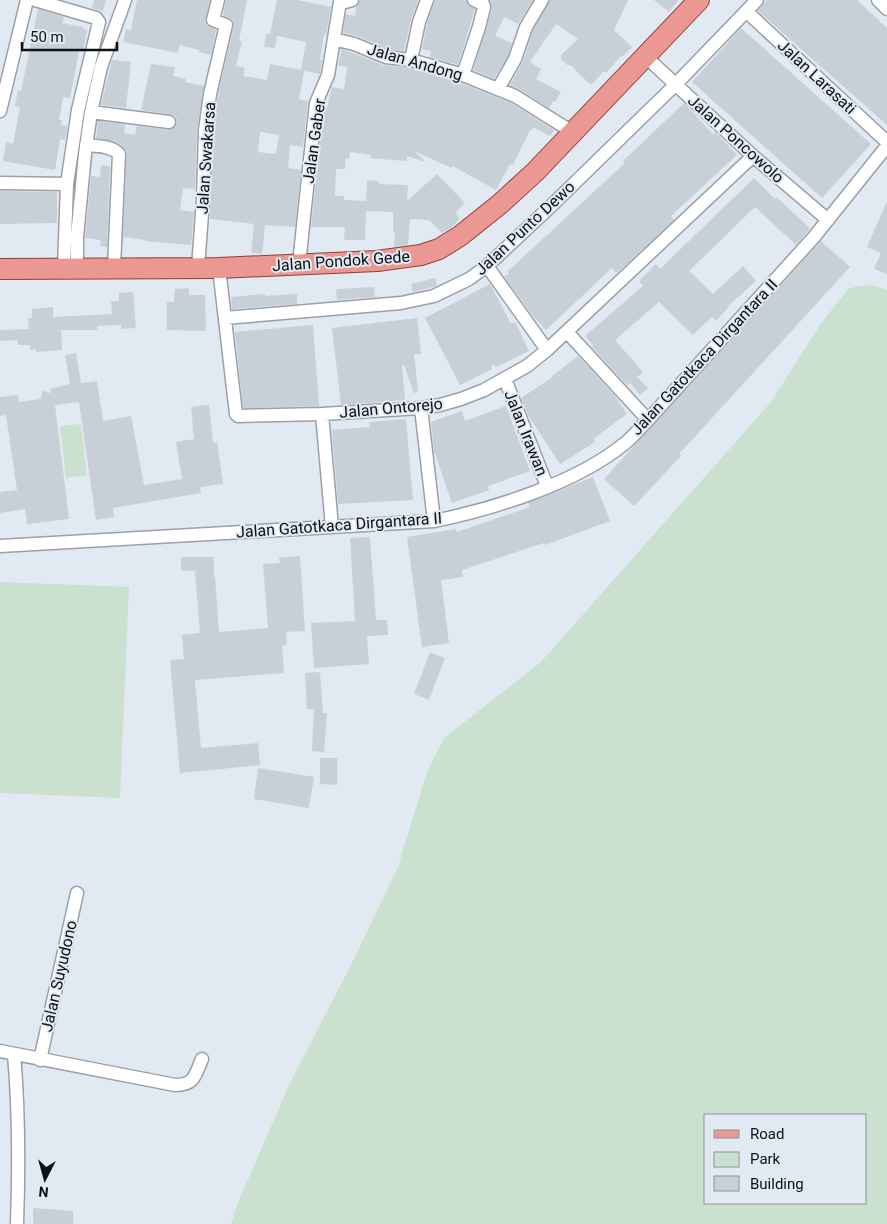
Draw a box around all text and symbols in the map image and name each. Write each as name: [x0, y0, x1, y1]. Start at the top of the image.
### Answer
scale bar: [22, 20, 118, 52]
text: 50 m: [30, 28, 64, 46]
street label: Jalan Larasati: [774, 36, 860, 118]
street label: Jalan Andong: [365, 39, 465, 85]
street label: Jalan Poncowolo: [684, 91, 788, 187]
street label: Jalan Gaber: [299, 97, 329, 185]
street label: Jalan Swakarsa: [193, 101, 219, 215]
street label: Jalan Punto Dewo: [471, 177, 579, 279]
street label: Jalan Pondok Gede: [272, 247, 410, 275]
street label: Jalan Gatotkaca Dirgantara II: [627, 275, 781, 439]
street label: Jalan Irawan: [500, 387, 552, 479]
street label: Jalan Ontorejo: [339, 394, 443, 422]
street label: Jalan Gatotkaca Dirgantara II: [235, 508, 443, 542]
street label: Jalan Suyudono: [37, 918, 81, 1034]
legend: [704, 1114, 867, 1204]
text: Road: [750, 1125, 784, 1143]
text: Park: [750, 1150, 781, 1168]
north arrow: [20, 1154, 70, 1204]
text: Building: [750, 1175, 804, 1193]
text: N: [38, 1183, 49, 1200]

